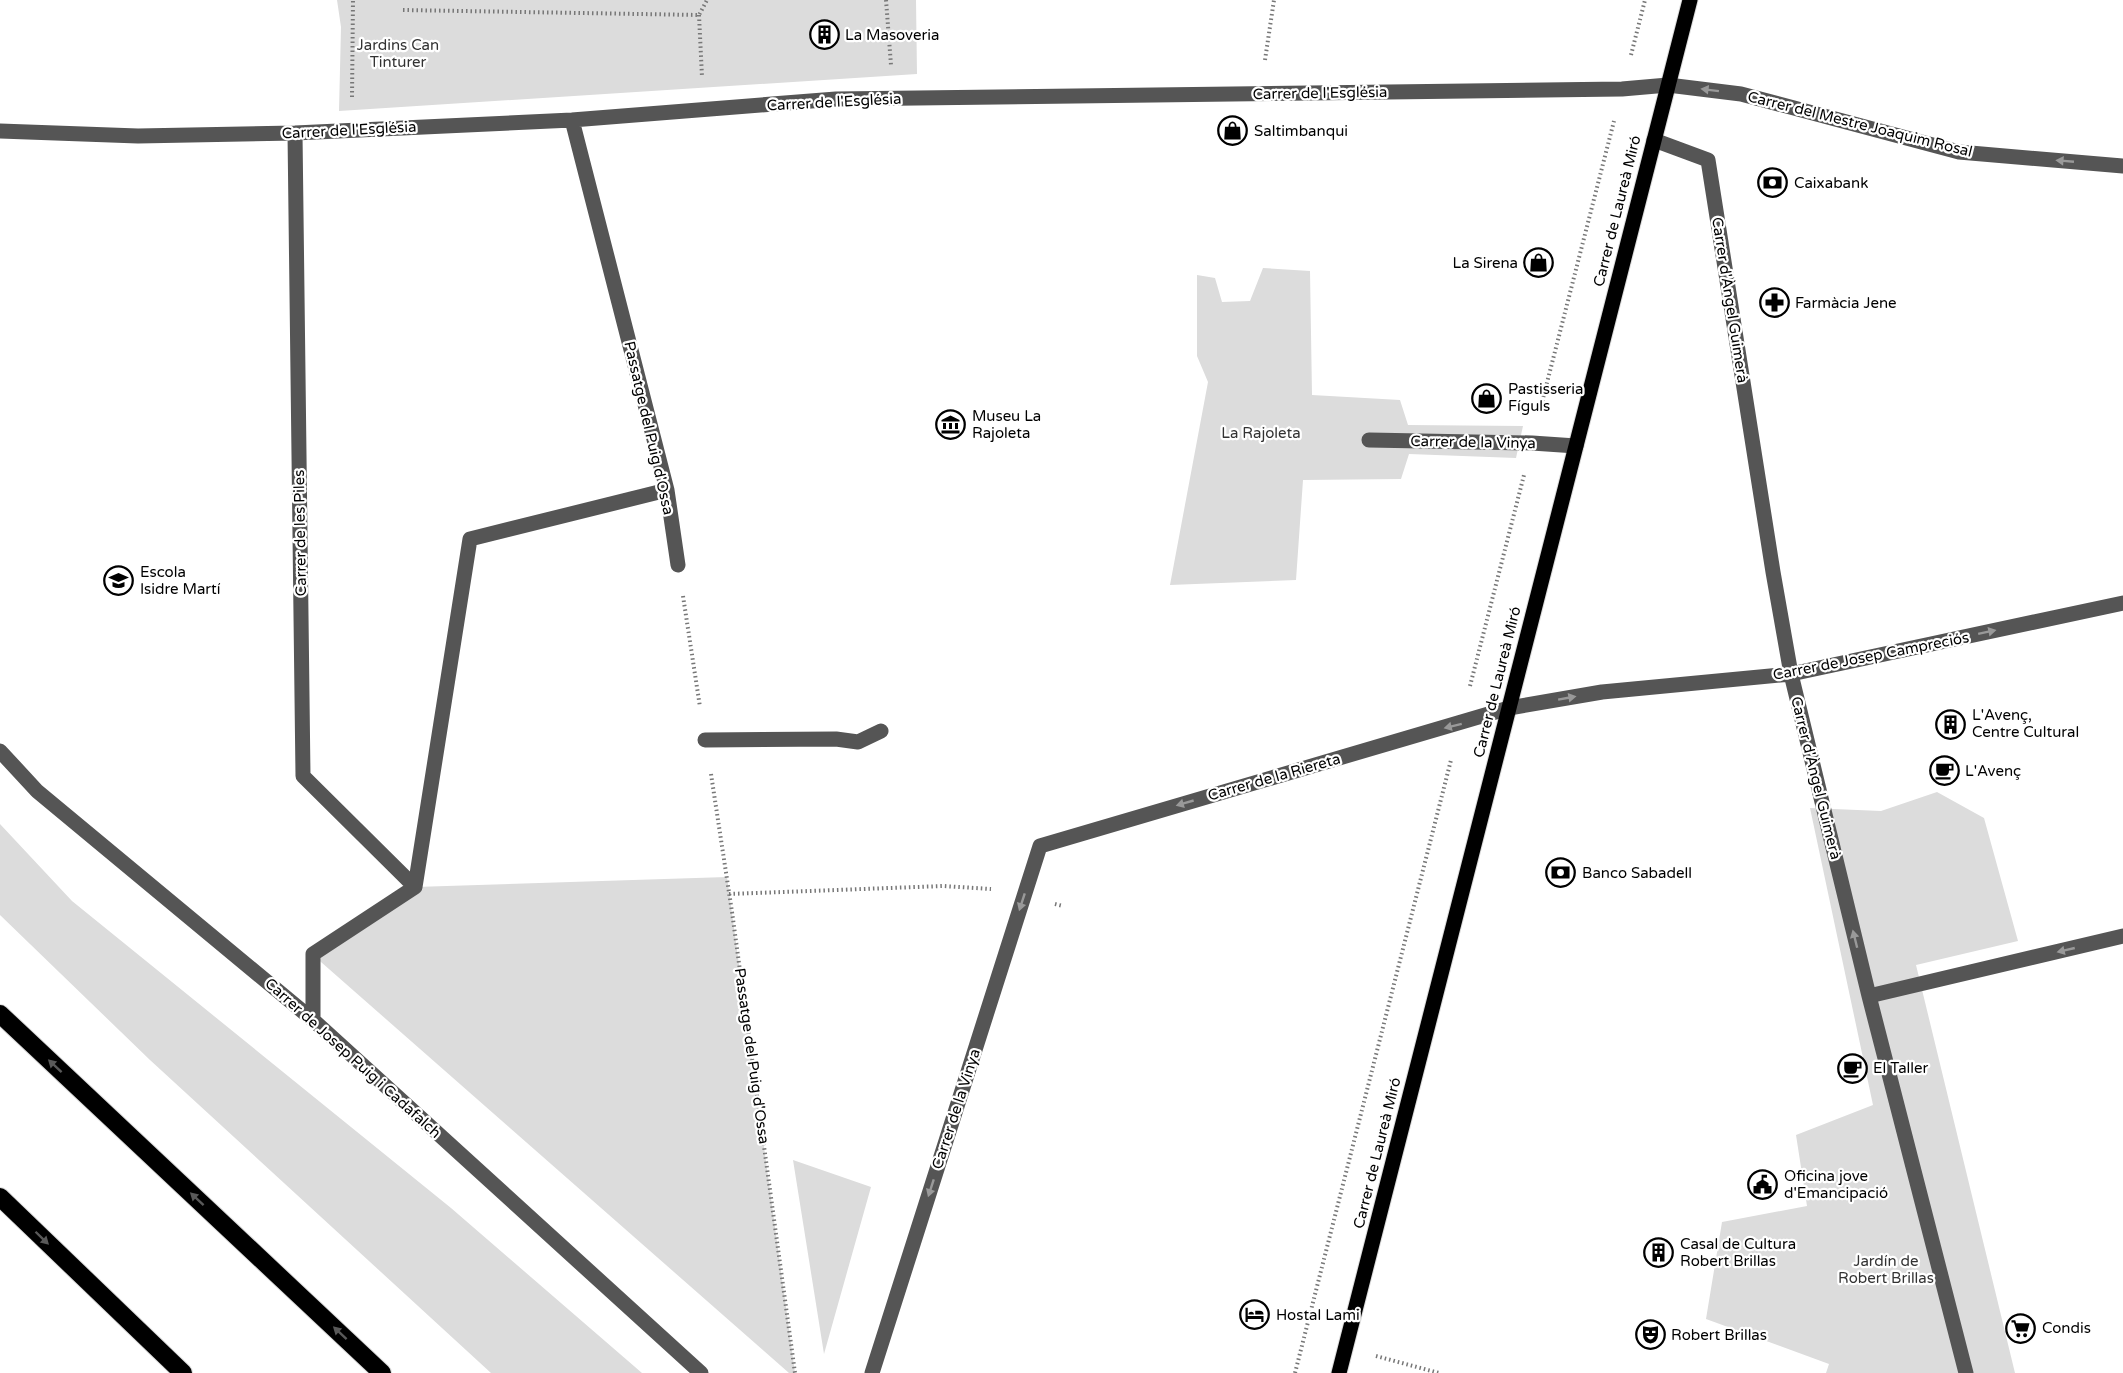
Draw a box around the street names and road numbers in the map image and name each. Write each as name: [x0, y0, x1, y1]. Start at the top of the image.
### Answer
street label: Carrer de l'Església: [1252, 83, 1388, 103]
street label: Carrer del Mestre Joaquim Rosal: [1746, 87, 1974, 161]
street label: Carrer de l'Església: [766, 89, 902, 115]
street label: Carrer de l'Església: [281, 117, 417, 143]
street label: Carrer de Laureà Miró: [1589, 133, 1645, 289]
street label: Carrer d'Àngel Guimerà: [1708, 216, 1752, 384]
street label: Passatge del Puig d'Ossa: [620, 339, 678, 517]
street label: Carrer de la Vinya: [1410, 432, 1536, 452]
street label: Carrer de les Piles: [290, 470, 310, 596]
street label: Carrer de Laureà Miró: [1469, 604, 1525, 760]
street label: Carrer de Josep Campreciós: [1771, 628, 1971, 684]
street label: Carrer d'Àngel Guimerà: [1787, 695, 1845, 861]
street label: Carrer de la Riereta: [1206, 749, 1342, 805]
street label: Passatge del Puig d'Ossa: [731, 967, 773, 1145]
street label: Carrer de Josep Puig i Cadafalch: [261, 974, 445, 1142]
street label: Carrer de la Vinya: [928, 1047, 984, 1171]
street label: Carrer de Laureà Miró: [1349, 1075, 1405, 1231]

